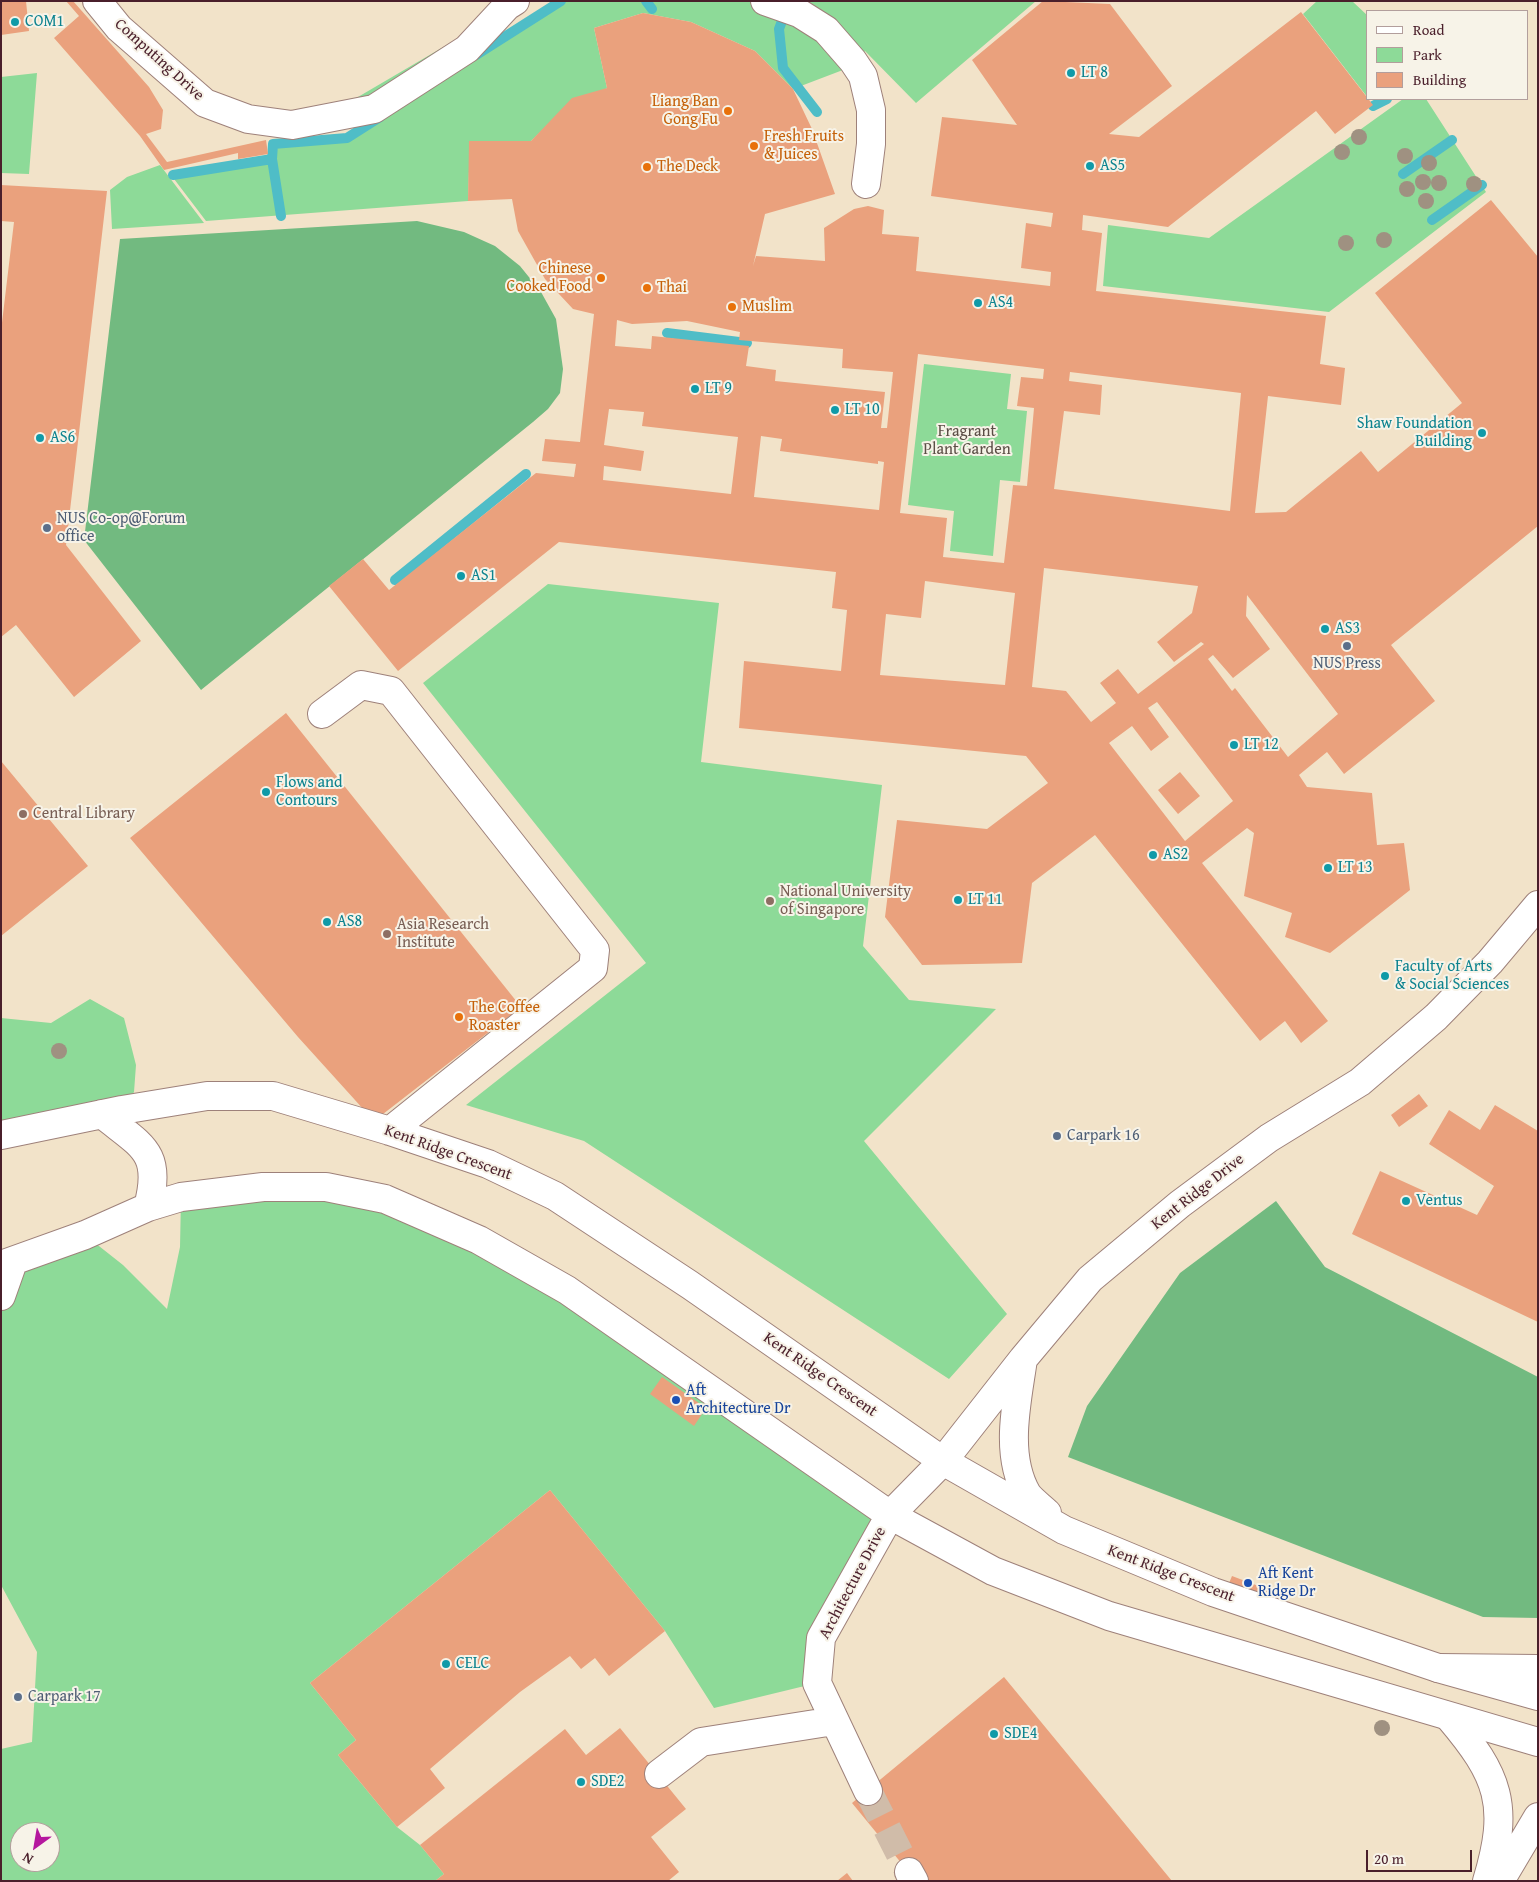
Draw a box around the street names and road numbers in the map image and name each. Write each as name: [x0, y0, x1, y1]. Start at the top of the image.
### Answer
street label: Computing Drive: [110, 15, 208, 105]
street label: Kent Ridge Crescent: [382, 1121, 514, 1185]
street label: Kent Ridge Drive: [1148, 1150, 1248, 1234]
street label: Kent Ridge Crescent: [759, 1329, 881, 1421]
street label: Architecture Drive: [815, 1524, 891, 1642]
street label: Kent Ridge Crescent: [1105, 1541, 1237, 1607]

